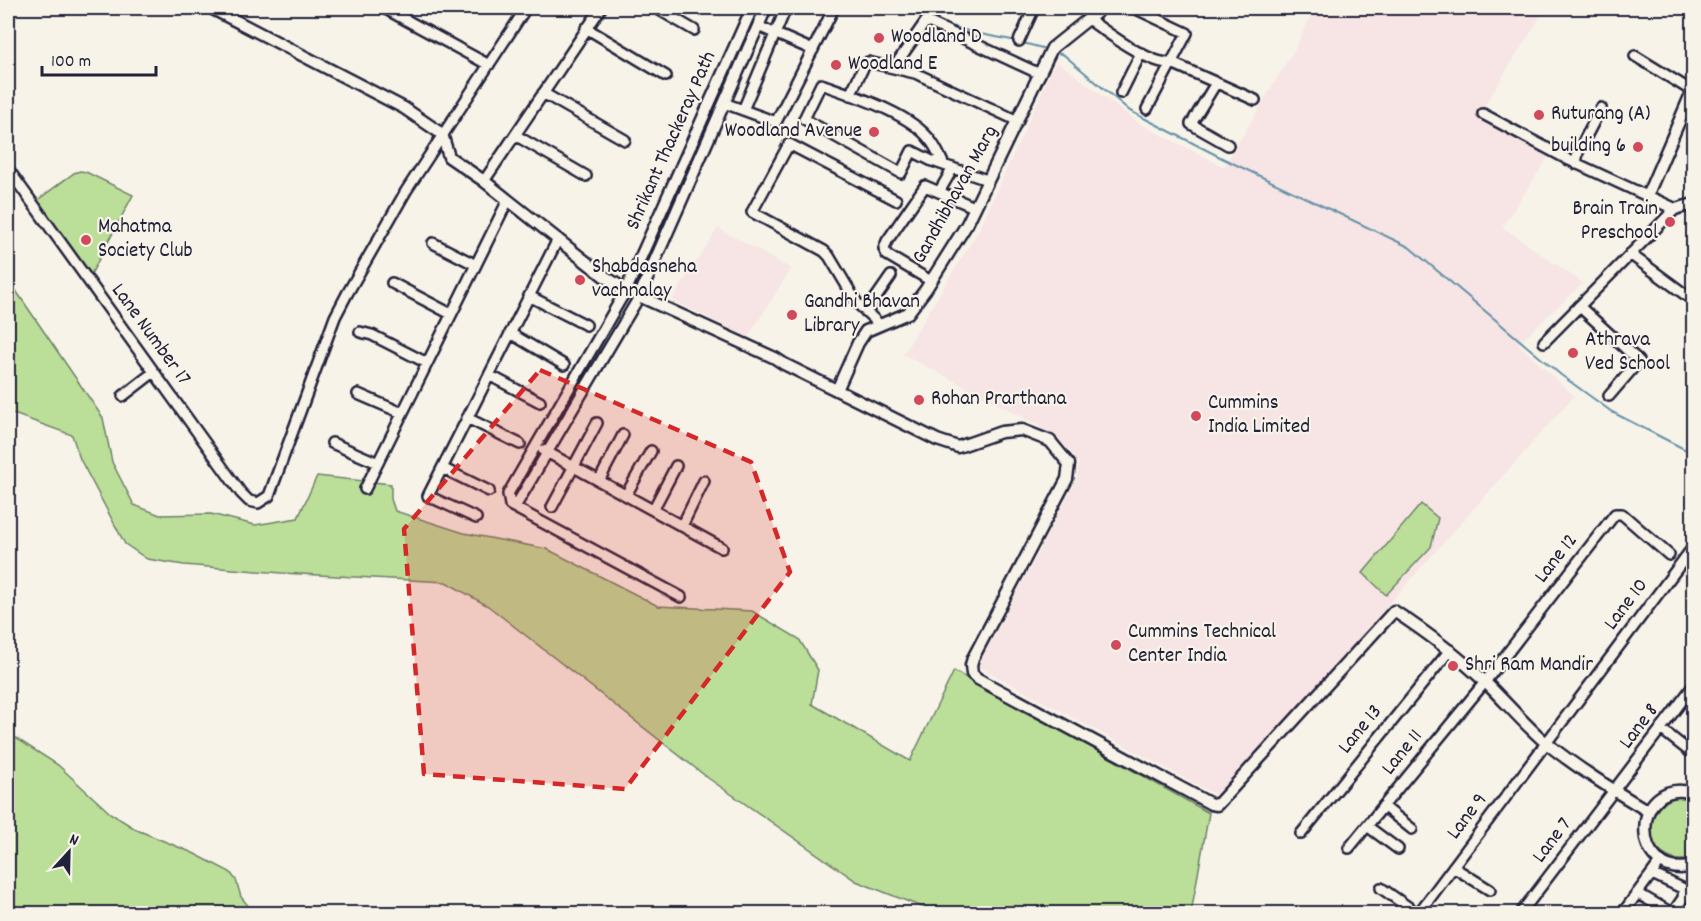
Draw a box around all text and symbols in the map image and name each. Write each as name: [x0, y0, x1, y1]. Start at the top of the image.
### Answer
place label: Woodland D: [891, 23, 982, 53]
marker: Woodland D: [872, 31, 886, 45]
scale bar: [42, 39, 156, 77]
street label: Shrikant Thackeray Path: [619, 47, 725, 235]
text: 100 m: [51, 50, 91, 75]
place label: Woodland E: [848, 50, 938, 80]
marker: Woodland E: [829, 58, 843, 72]
place label: Ruturang (A): [1551, 100, 1650, 130]
marker: Ruturang (A): [1532, 108, 1546, 122]
place label: Woodland Avenue: [725, 117, 862, 147]
street label: Gandhibhavan Marg: [905, 120, 1007, 270]
marker: Woodland Avenue: [867, 125, 881, 139]
place label: building 6: [1551, 132, 1626, 162]
marker: building 6: [1631, 140, 1645, 154]
place label: Brain Train Preschool: [1572, 195, 1658, 249]
place label: Mahatma Society Club: [98, 213, 193, 267]
marker: Brain Train Preschool: [1663, 215, 1677, 229]
marker: Mahatma Society Club: [79, 233, 93, 247]
place label: Shabdasneha vachnalay: [592, 253, 698, 307]
marker: Shabdasneha vachnalay: [573, 273, 587, 287]
street label: Lane Number 17: [103, 278, 197, 392]
place label: Gandhi Bhavan Library: [804, 288, 920, 342]
marker: Gandhi Bhavan Library: [785, 308, 799, 322]
place label: Athrava Ved School: [1585, 326, 1670, 380]
marker: Athrava Ved School: [1566, 346, 1580, 360]
place label: Rohan Prarthana: [931, 385, 1067, 415]
place label: Cummins India Limited: [1208, 389, 1310, 443]
marker: Rohan Prarthana: [912, 393, 926, 407]
marker: Cummins India Limited: [1189, 409, 1203, 423]
street label: Lane 12: [1528, 528, 1586, 590]
street label: Lane 10: [1597, 573, 1657, 637]
place label: Cummins Technical Center India: [1128, 618, 1276, 672]
marker: Cummins Technical Center India: [1109, 638, 1123, 652]
place label: Shri Ram Mandir: [1465, 651, 1593, 681]
marker: Shri Ram Mandir: [1446, 659, 1460, 673]
street label: Lane 8: [1613, 698, 1667, 756]
street label: Lane 13: [1332, 699, 1390, 761]
street label: Lane 11: [1375, 724, 1431, 782]
street label: Lane 9: [1440, 787, 1496, 847]
street label: Lane 7: [1526, 812, 1580, 870]
north arrow: [39, 822, 99, 882]
text: N: [66, 828, 82, 853]

